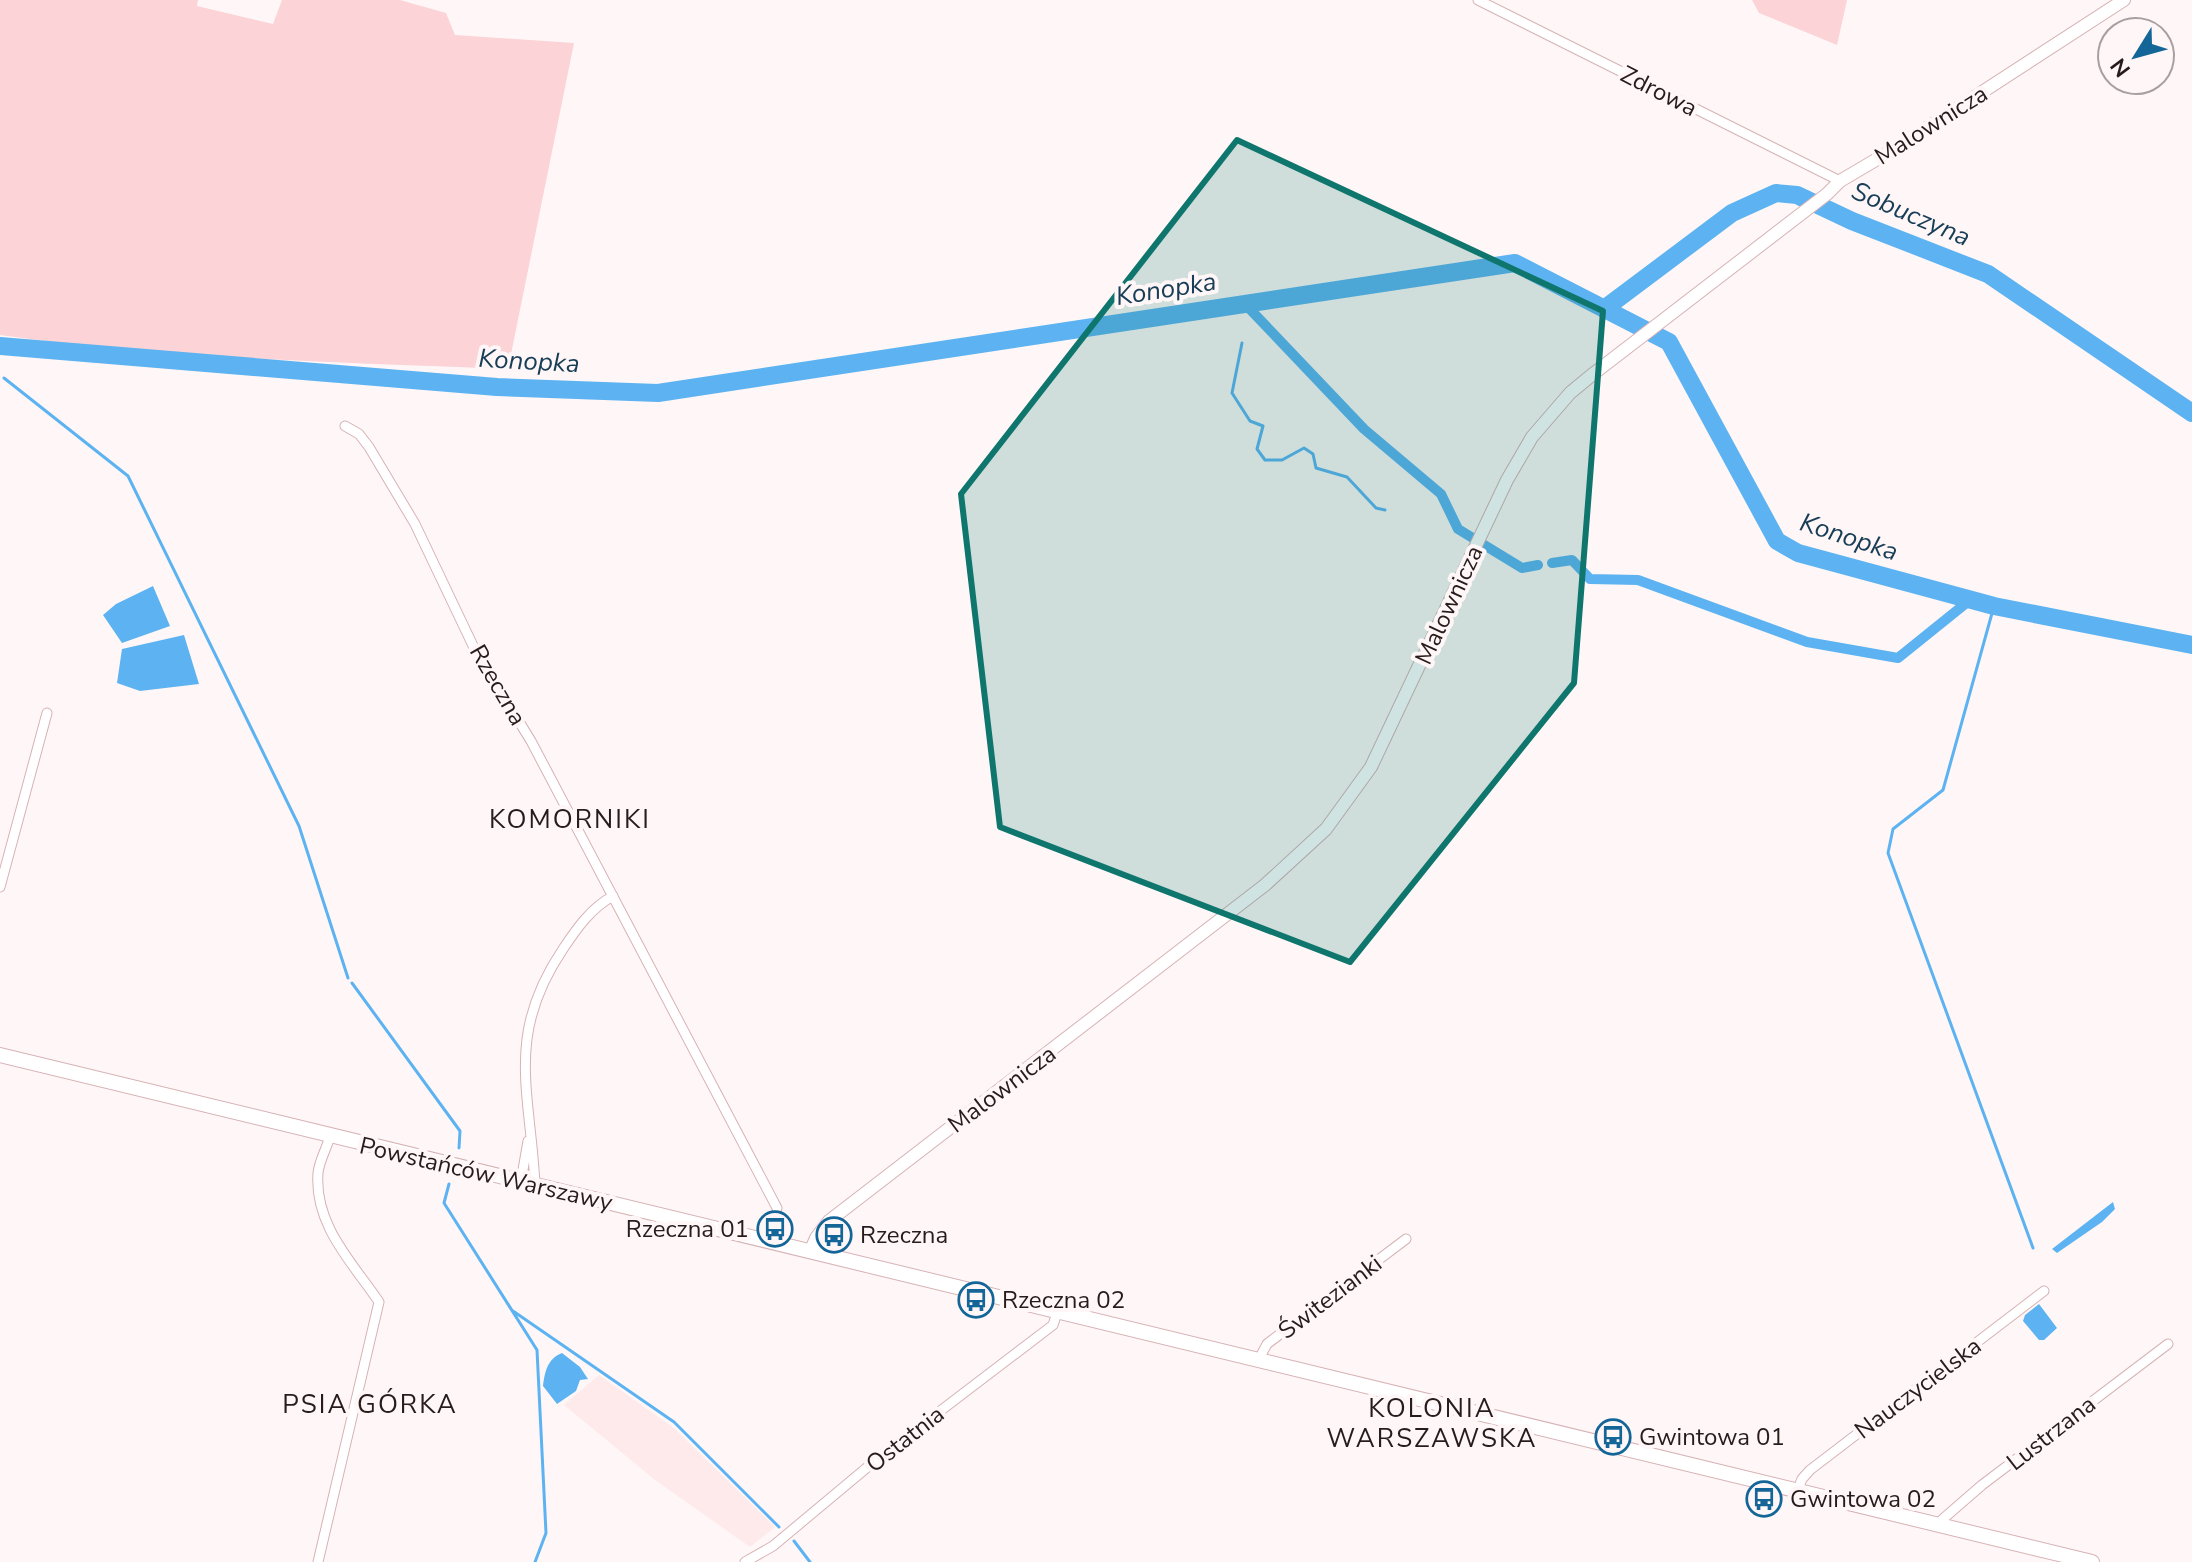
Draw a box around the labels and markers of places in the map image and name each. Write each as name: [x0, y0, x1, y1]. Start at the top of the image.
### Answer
bus stop icon: Rzeczna 01: [756, 1210, 794, 1248]
place label: Rzeczna 01: [626, 1213, 749, 1245]
bus stop icon: Rzeczna: [815, 1216, 853, 1254]
place label: Rzeczna: [860, 1219, 948, 1251]
bus stop icon: Rzeczna 02: [957, 1281, 995, 1319]
place label: Rzeczna 02: [1002, 1284, 1125, 1316]
bus stop icon: Gwintowa 01: [1594, 1418, 1632, 1456]
place label: Gwintowa 01: [1639, 1421, 1785, 1453]
bus stop icon: Gwintowa 02: [1745, 1480, 1783, 1518]
place label: Gwintowa 02: [1790, 1483, 1936, 1515]

